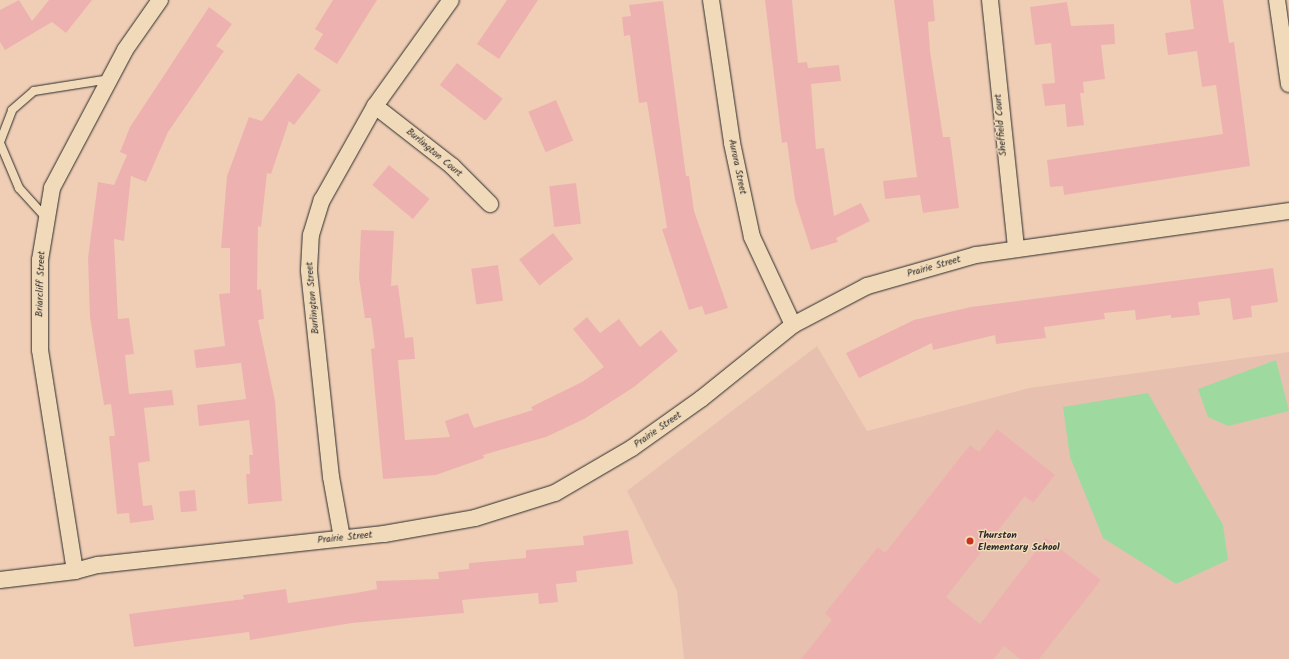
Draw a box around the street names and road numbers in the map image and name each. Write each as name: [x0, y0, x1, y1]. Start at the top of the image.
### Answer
street label: Sheffield Court: [992, 93, 1010, 157]
street label: Burlington Court: [403, 126, 465, 180]
street label: Aurora Street: [725, 138, 749, 196]
street label: Briarcliff Street: [34, 251, 48, 317]
street label: Prairie Street: [906, 254, 962, 280]
street label: Burlington Street: [304, 261, 322, 335]
street label: Prairie Street: [632, 409, 684, 451]
street label: Prairie Street: [317, 529, 373, 547]

